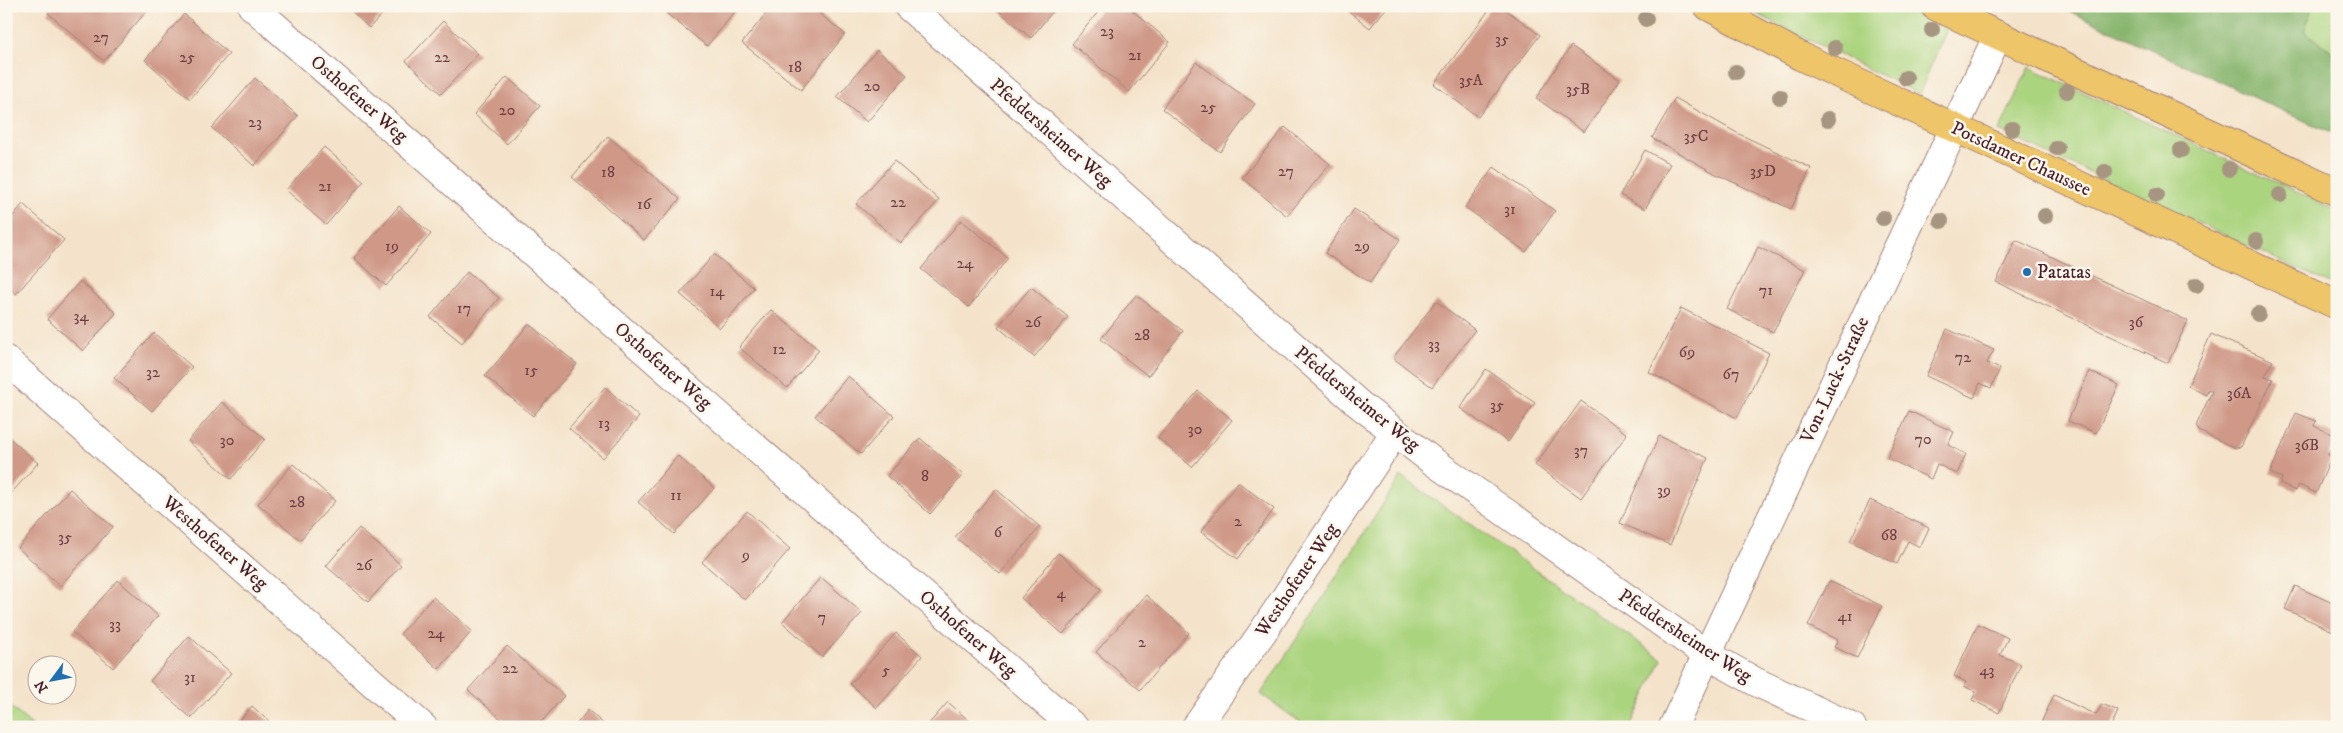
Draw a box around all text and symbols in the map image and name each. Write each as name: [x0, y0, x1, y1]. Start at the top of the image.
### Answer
house number: 23: [1100, 21, 1114, 41]
house number: 27: [93, 27, 109, 47]
house number: 35: [1495, 29, 1509, 49]
house number: 21: [1128, 45, 1142, 65]
house number: 25: [179, 47, 195, 67]
house number: 22: [434, 47, 450, 67]
street label: Osthofener Weg: [306, 51, 413, 148]
house number: 18: [788, 57, 802, 77]
house number: 35A: [1459, 70, 1484, 90]
street label: Pfeddersheimer Weg: [985, 74, 1117, 193]
house number: 20: [864, 76, 880, 96]
house number: 35B: [1566, 79, 1590, 99]
house number: 25: [1200, 97, 1216, 117]
house number: 20: [499, 100, 515, 120]
house number: 23: [248, 112, 262, 132]
street label: Potsdamer Chaussee: [1948, 117, 2095, 201]
house number: 35C: [1684, 126, 1708, 146]
house number: 27: [1278, 161, 1294, 181]
house number: 35D: [1750, 161, 1776, 181]
house number: 18: [601, 162, 615, 182]
house number: 21: [318, 176, 332, 196]
house number: 22: [890, 192, 906, 212]
house number: 16: [637, 194, 652, 214]
house number: 31: [1504, 199, 1516, 219]
house number: 19: [385, 236, 399, 256]
house number: 29: [1354, 236, 1370, 256]
house number: 24: [956, 253, 974, 273]
place label: Patatas: [2037, 261, 2091, 284]
marker: Patatas: [2021, 266, 2033, 278]
house number: 71: [1759, 280, 1773, 300]
house number: 14: [709, 281, 725, 301]
house number: 17: [457, 298, 471, 318]
house number: 34: [73, 306, 89, 326]
house number: 26: [1025, 312, 1042, 332]
house number: 36: [2129, 312, 2144, 332]
street label: Von-Luck-Straße: [1795, 313, 1874, 448]
street label: Osthofener Weg: [610, 318, 717, 415]
house number: 28: [1134, 325, 1150, 345]
house number: 33: [1428, 334, 1440, 354]
house number: 12: [772, 339, 786, 359]
street label: Pfeddersheimer Weg: [1290, 341, 1425, 457]
house number: 69: [1679, 342, 1695, 362]
house number: 72: [1955, 347, 1971, 367]
house number: 15: [524, 360, 538, 380]
house number: 32: [146, 362, 160, 382]
house number: 67: [1723, 364, 1739, 384]
house number: 36A: [2227, 383, 2252, 403]
house number: 35: [1490, 395, 1504, 415]
house number: 13: [598, 413, 610, 433]
house number: 30: [1188, 419, 1202, 439]
house number: 70: [1914, 429, 1932, 449]
house number: 30: [220, 430, 234, 450]
house number: 36B: [2295, 435, 2319, 455]
house number: 37: [1574, 440, 1588, 460]
house number: 8: [921, 466, 929, 486]
house number: 39: [1657, 480, 1671, 500]
house number: 11: [670, 485, 682, 505]
street label: Westhofener Weg: [157, 490, 273, 596]
house number: 28: [289, 492, 305, 512]
house number: 2: [1234, 511, 1242, 531]
street label: Westhofener Weg: [1250, 518, 1344, 642]
house number: 6: [994, 522, 1003, 542]
house number: 68: [1881, 525, 1897, 545]
house number: 35: [58, 527, 72, 547]
house number: 9: [741, 545, 750, 565]
house number: 26: [356, 555, 373, 575]
house number: 4: [1056, 583, 1066, 603]
street label: Pfeddersheimer Weg: [1614, 584, 1757, 688]
street label: Osthofener Weg: [915, 586, 1022, 683]
house number: 41: [1837, 606, 1853, 626]
house number: 7: [818, 607, 826, 627]
house number: 33: [109, 614, 121, 634]
house number: 24: [427, 623, 445, 643]
house number: 2: [1138, 632, 1146, 652]
north arrow: [28, 656, 78, 706]
house number: 22: [502, 658, 518, 678]
house number: 5: [882, 660, 890, 680]
house number: 43: [1979, 660, 1995, 680]
house number: 31: [184, 667, 196, 687]
text: N: [31, 676, 53, 696]

